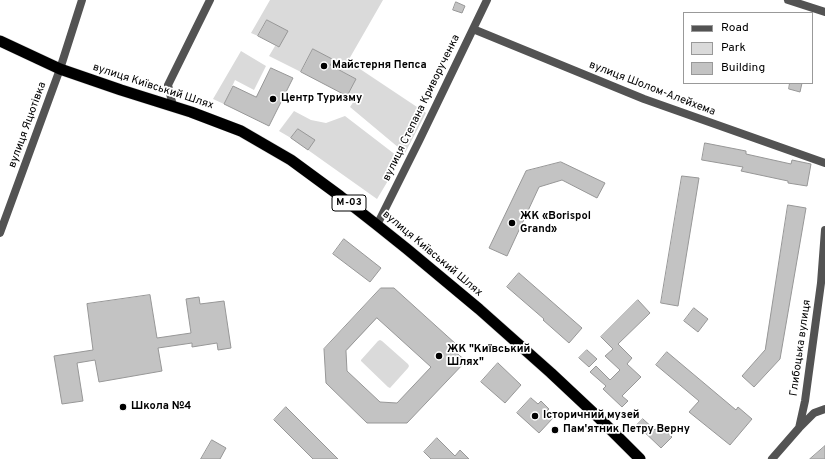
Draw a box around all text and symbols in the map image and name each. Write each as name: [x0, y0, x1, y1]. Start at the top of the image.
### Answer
legend: [683, 12, 813, 84]
text: Road: [721, 20, 749, 36]
street label: вулиця Степана Криворученка: [381, 33, 463, 183]
text: Park: [721, 40, 746, 56]
place label: Майстерня Пепса: [332, 59, 427, 73]
street label: вулиця Шолом-Алейхема: [587, 59, 717, 119]
text: Building: [721, 60, 765, 76]
street label: вулиця Київський Шлях: [91, 61, 215, 113]
marker: Майстерня Пепса: [319, 61, 329, 71]
street label: вулиця Яцютівка: [6, 80, 50, 170]
place label: Центр Туризму: [281, 92, 362, 106]
marker: Центр Туризму: [268, 94, 278, 104]
road number: М-03: [332, 195, 366, 211]
street label: вулиця Київський Шлях: [379, 208, 485, 300]
place label: ЖК «Borispol Grand»: [520, 210, 591, 236]
marker: ЖК «Borispol Grand»: [507, 218, 517, 228]
street label: Глибоцька вулиця: [788, 299, 814, 397]
place label: ЖК "Київський Шлях": [447, 343, 530, 369]
marker: ЖК "Київський Шлях": [434, 351, 444, 361]
place label: Школа №4: [131, 400, 191, 414]
marker: Школа №4: [118, 402, 128, 412]
place label: Історичний музей: [543, 409, 640, 423]
marker: Історичний музей: [530, 411, 540, 421]
place label: Пам'ятник Петру Верну: [563, 423, 690, 437]
marker: Пам'ятник Петру Верну: [550, 425, 560, 435]

